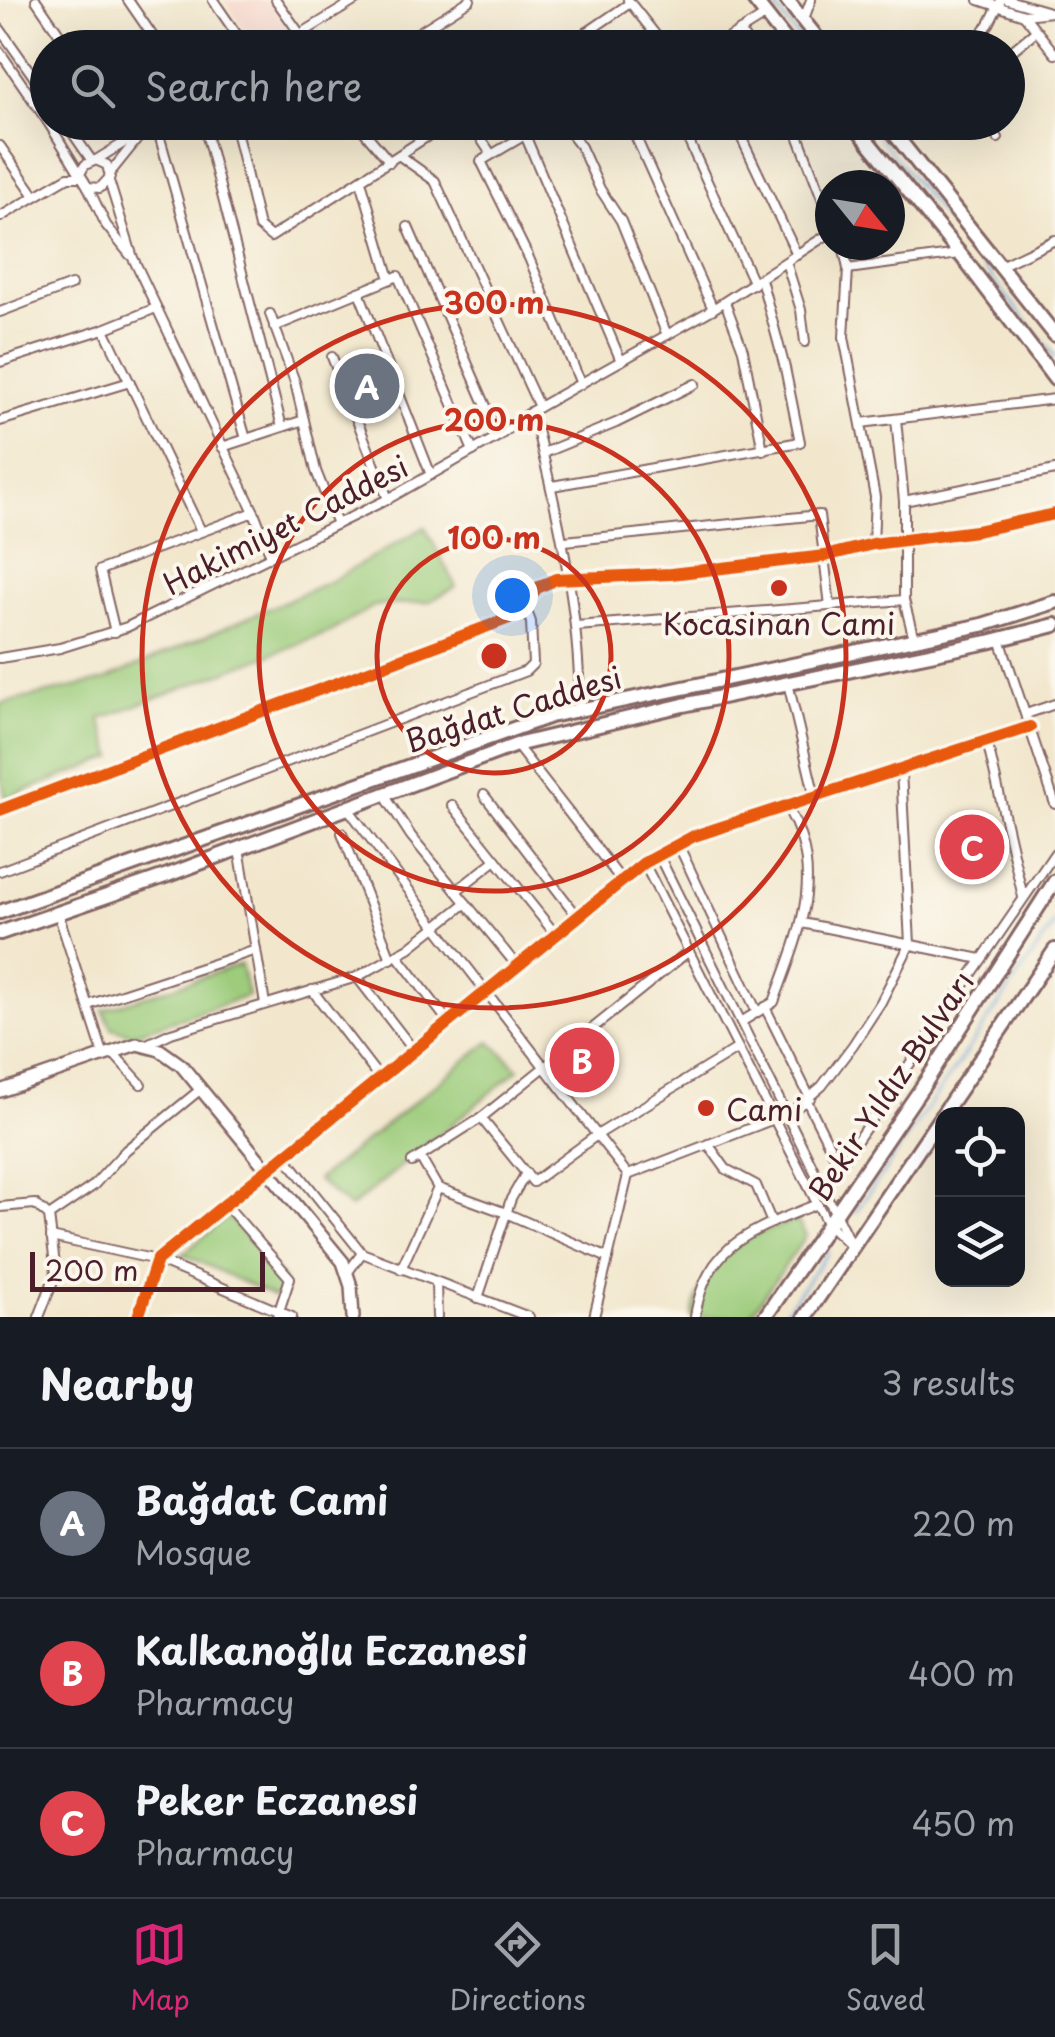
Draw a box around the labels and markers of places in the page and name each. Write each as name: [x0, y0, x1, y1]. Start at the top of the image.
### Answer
pin: A: [334, 348, 400, 424]
marker: Kocasinan Cami: [768, 577, 790, 599]
place label: Kocasinan Cami: [663, 600, 895, 645]
centre of rings: [476, 638, 512, 674]
pin: C: [940, 810, 1004, 884]
pin: B: [550, 1022, 614, 1098]
place label: Cami: [726, 1086, 802, 1131]
marker: Cami: [695, 1097, 717, 1119]

